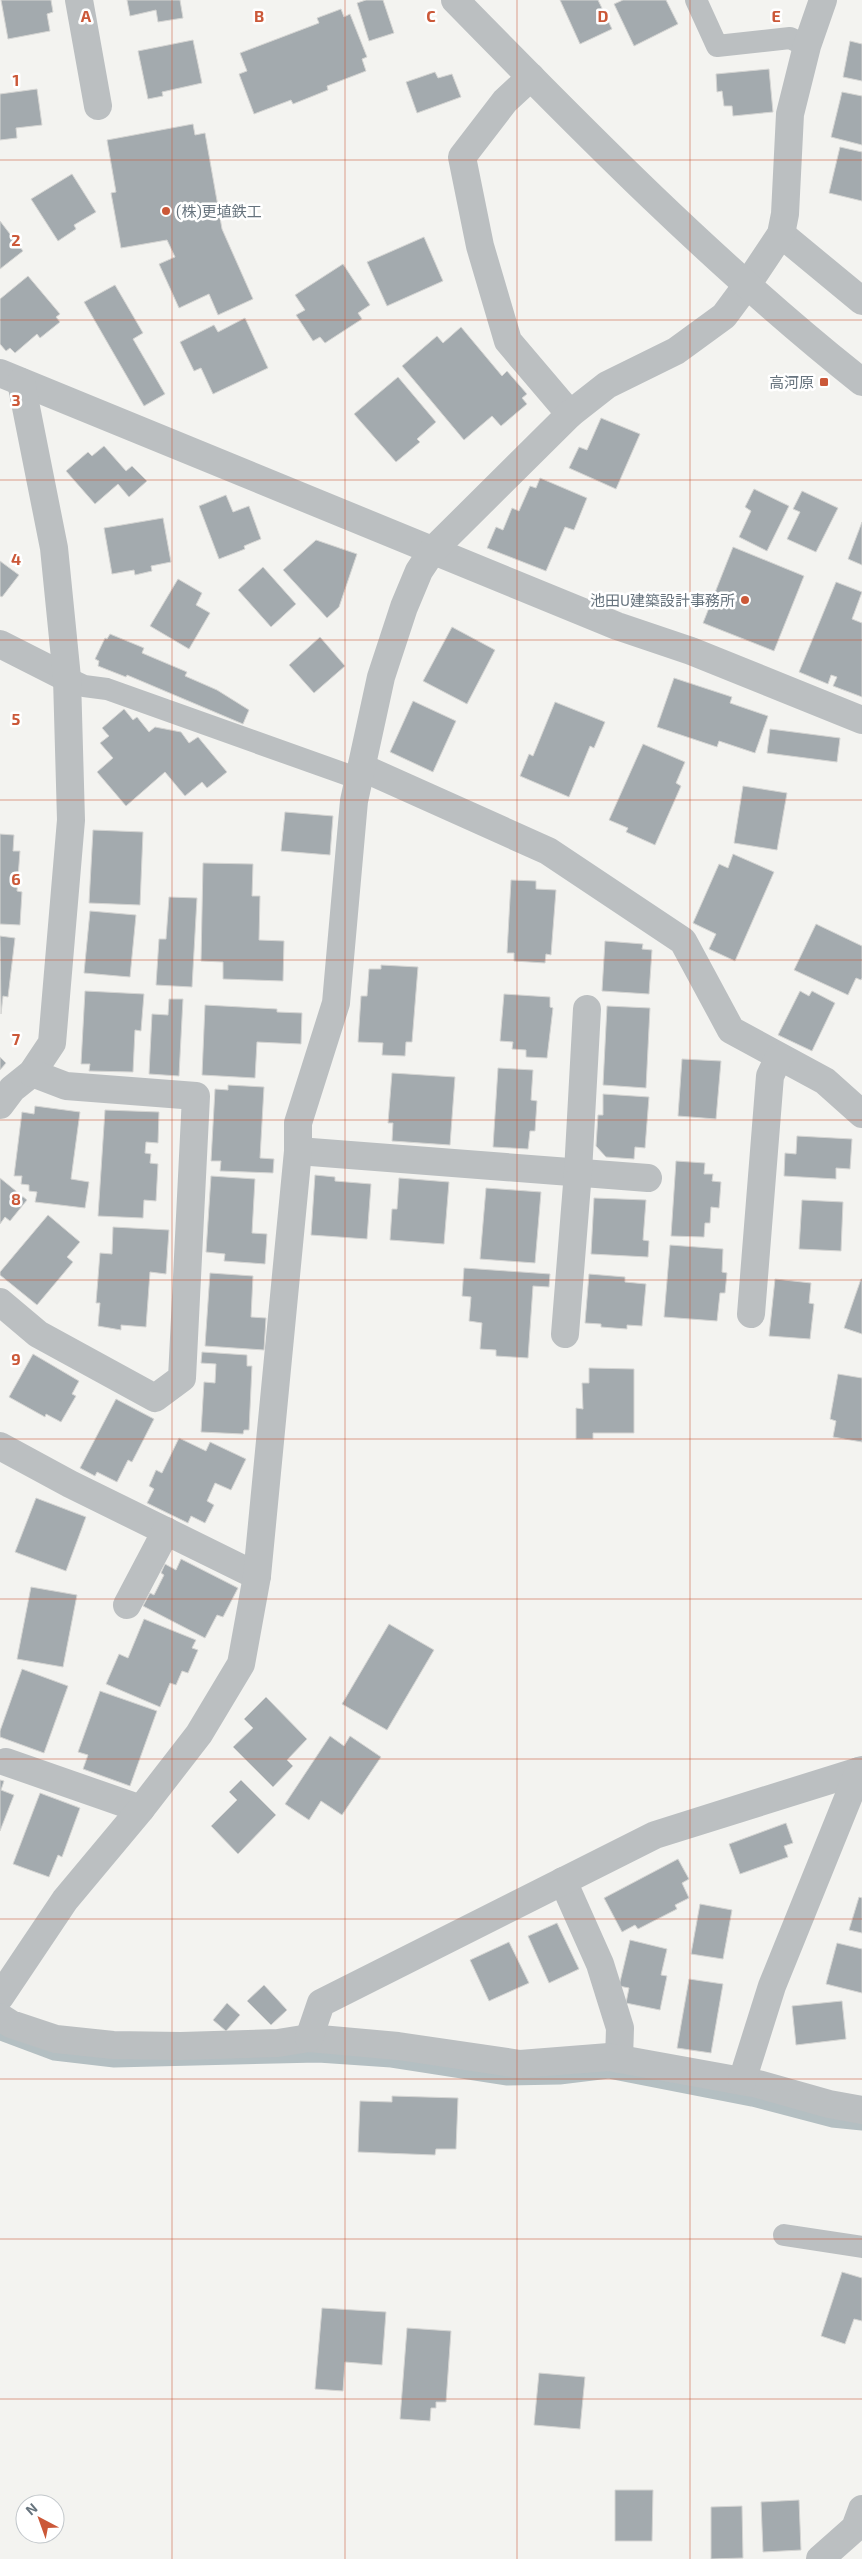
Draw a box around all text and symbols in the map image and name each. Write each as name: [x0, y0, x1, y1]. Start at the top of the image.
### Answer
text: A: [81, 6, 92, 25]
text: B: [254, 6, 264, 25]
text: C: [426, 6, 436, 25]
text: D: [598, 6, 609, 25]
text: E: [771, 6, 781, 25]
text: 1: [13, 70, 19, 89]
place label: (株)更埴鉄工: [176, 202, 262, 220]
marker: (株)更埴鉄工: [160, 205, 172, 217]
text: 2: [11, 230, 21, 249]
place label: 高河原: [769, 373, 814, 391]
marker: 高河原: [818, 376, 830, 388]
text: 3: [11, 390, 21, 409]
text: 4: [11, 549, 21, 568]
place label: 池田U建築設計事務所: [590, 591, 735, 609]
marker: 池田U建築設計事務所: [739, 594, 751, 606]
text: 5: [12, 709, 21, 728]
text: 6: [11, 869, 21, 888]
text: 7: [12, 1029, 21, 1048]
text: 8: [11, 1189, 21, 1208]
text: 9: [11, 1349, 21, 1368]
north arrow: [15, 2494, 65, 2544]
text: N: [22, 2499, 41, 2519]

